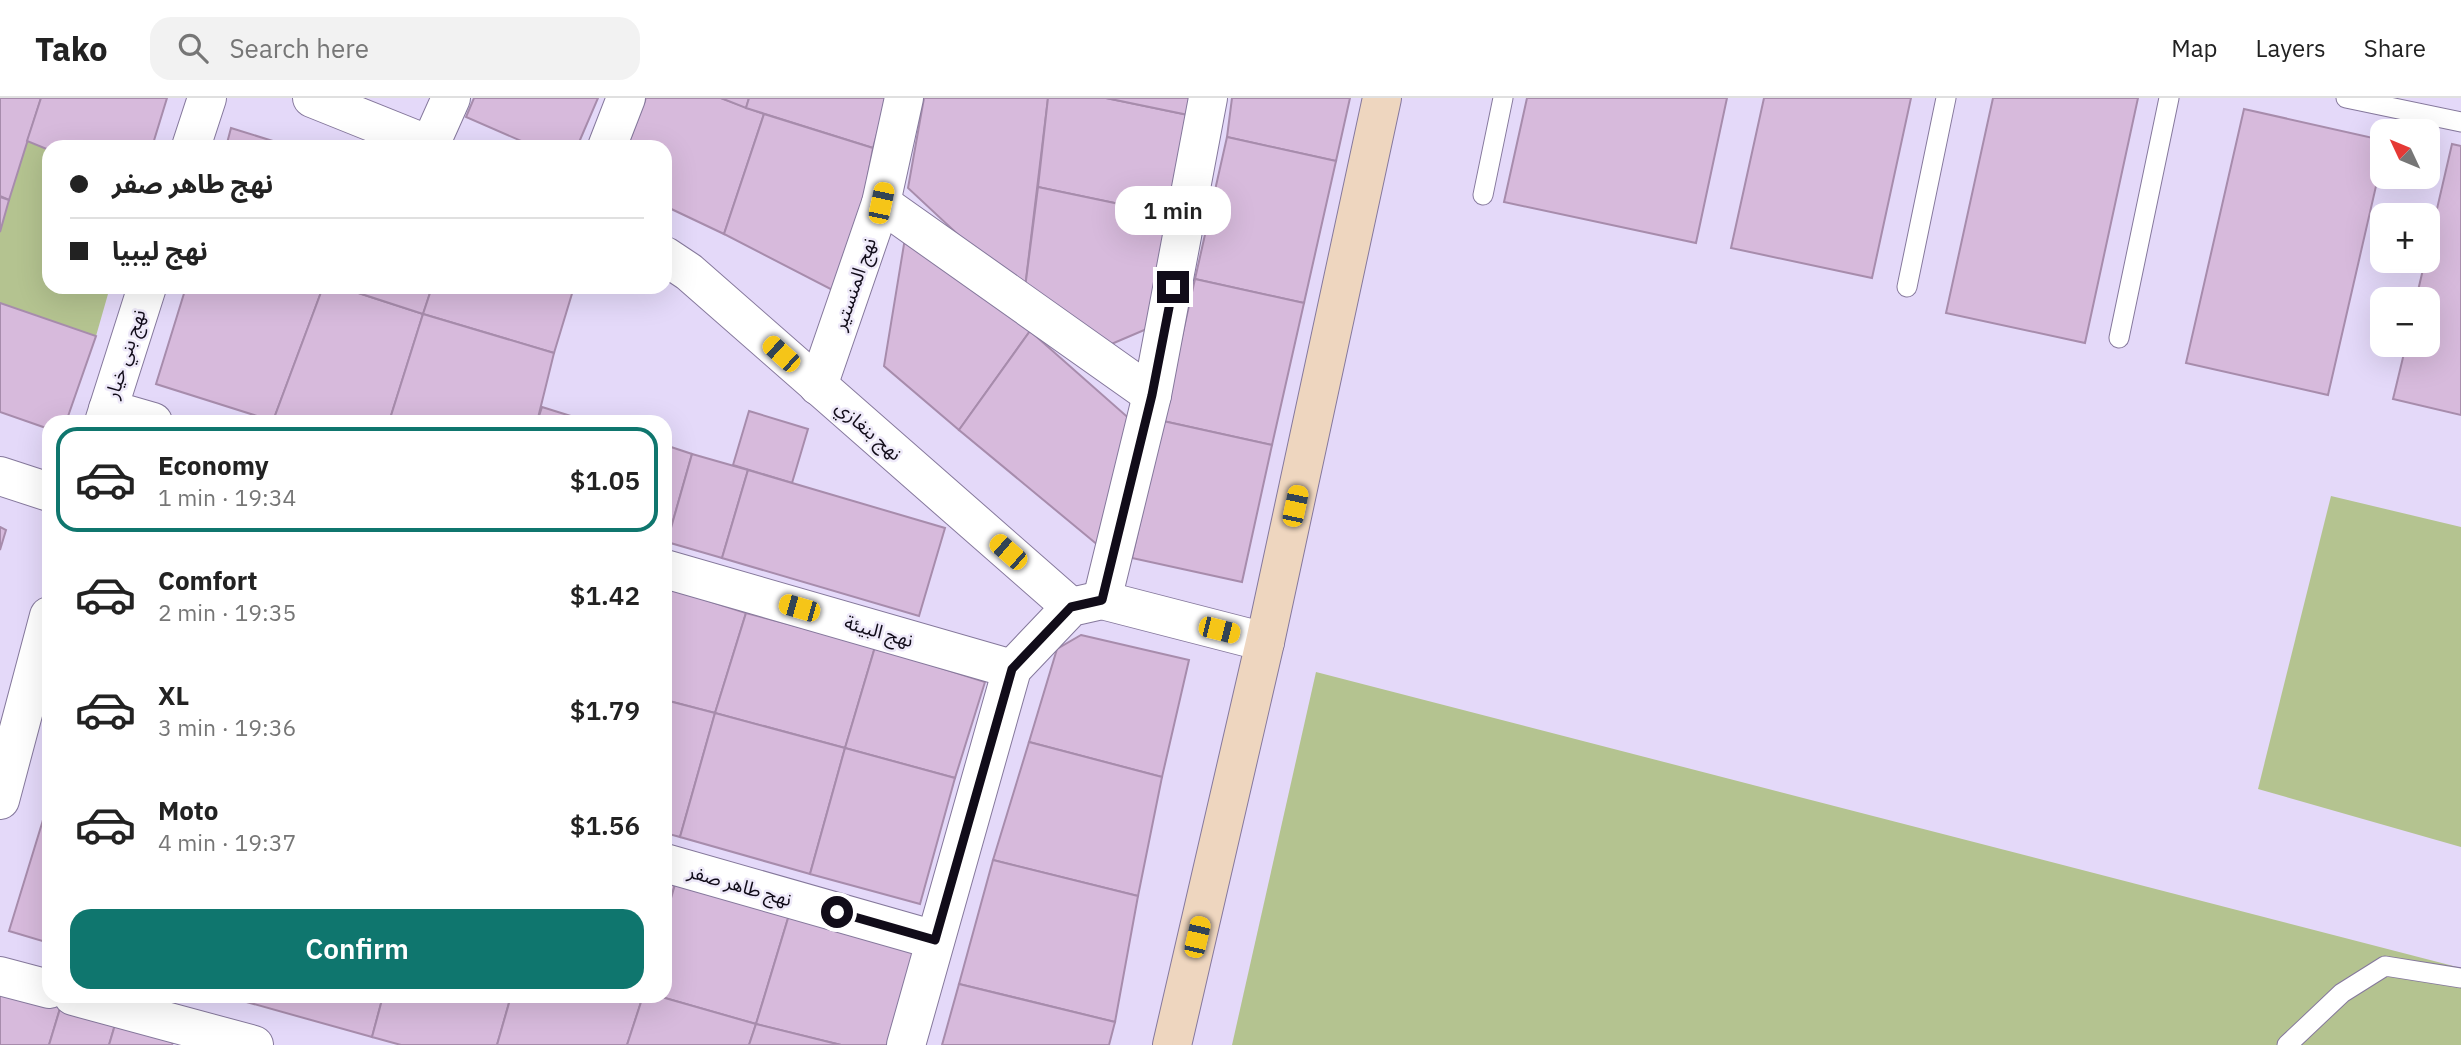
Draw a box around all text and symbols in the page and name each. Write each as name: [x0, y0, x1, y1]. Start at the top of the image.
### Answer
search box: [150, 17, 640, 80]
text: Tako: [35, 27, 108, 70]
icon: search: [174, 29, 212, 67]
text: Search here: [230, 31, 369, 65]
text: Map: [2171, 32, 2218, 64]
text: Layers: [2256, 32, 2326, 64]
text: Share: [2364, 32, 2426, 64]
north arrow: [2370, 119, 2440, 189]
map controls: [2370, 119, 2440, 357]
text: نهج طاهر صفر: [112, 166, 273, 200]
car: [867, 180, 896, 226]
callout: 1 min: [1115, 186, 1231, 234]
text: 1 min: [1143, 195, 1203, 225]
button: +: [2370, 203, 2440, 273]
text: نهج ليبيا: [112, 233, 208, 267]
street label: نهج المنستير: [827, 235, 884, 335]
route end: [1157, 271, 1189, 303]
button: −: [2370, 287, 2440, 357]
street label: نهج بني خيار: [99, 306, 154, 404]
car: [759, 332, 804, 376]
street label: نهج بنغازي: [829, 395, 907, 468]
icon: car: [74, 448, 137, 511]
text: Economy: [158, 448, 269, 482]
text: $1.05: [570, 463, 640, 497]
text: 1 min · 19:34: [158, 482, 296, 512]
car: [1281, 483, 1310, 529]
car: [986, 530, 1031, 574]
icon: car: [74, 563, 137, 626]
text: Comfort: [158, 563, 257, 597]
text: $1.42: [570, 578, 640, 612]
car: [776, 592, 823, 624]
text: 2 min · 19:35: [158, 597, 296, 627]
street label: نهج البيئة: [841, 610, 916, 655]
car: [1197, 615, 1242, 645]
icon: car: [74, 678, 137, 741]
text: XL: [158, 678, 189, 712]
text: $1.79: [570, 693, 640, 727]
text: 3 min · 19:36: [158, 712, 296, 742]
icon: car: [74, 793, 137, 856]
text: Moto: [158, 793, 218, 827]
text: $1.56: [570, 808, 640, 842]
text: 4 min · 19:37: [158, 827, 296, 857]
street label: نهج طاهر صفر: [683, 858, 795, 914]
route start: [821, 896, 853, 928]
button: Confirm: [70, 909, 644, 989]
car: [1183, 914, 1212, 960]

